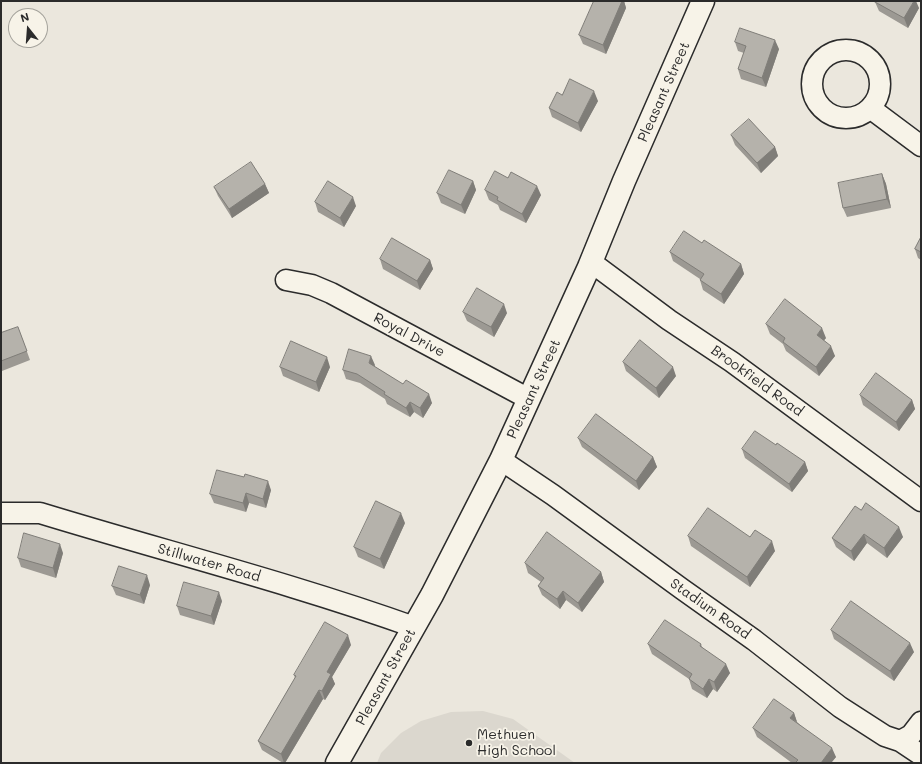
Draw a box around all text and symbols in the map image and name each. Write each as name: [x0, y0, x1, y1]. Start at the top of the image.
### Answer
north arrow: [8, 8, 48, 48]
text: N: [18, 9, 31, 25]
street label: Pleasant Street: [634, 39, 694, 145]
street label: Royal Drive: [370, 309, 448, 361]
street label: Pleasant Street: [504, 337, 564, 441]
street label: Brookfield Road: [708, 342, 806, 420]
street label: Stillwater Road: [156, 540, 262, 586]
street label: Stadium Road: [667, 575, 753, 643]
street label: Pleasant Street: [352, 626, 420, 728]
place label: Methuen High School: [477, 727, 556, 760]
marker: Methuen High School: [464, 738, 474, 748]

